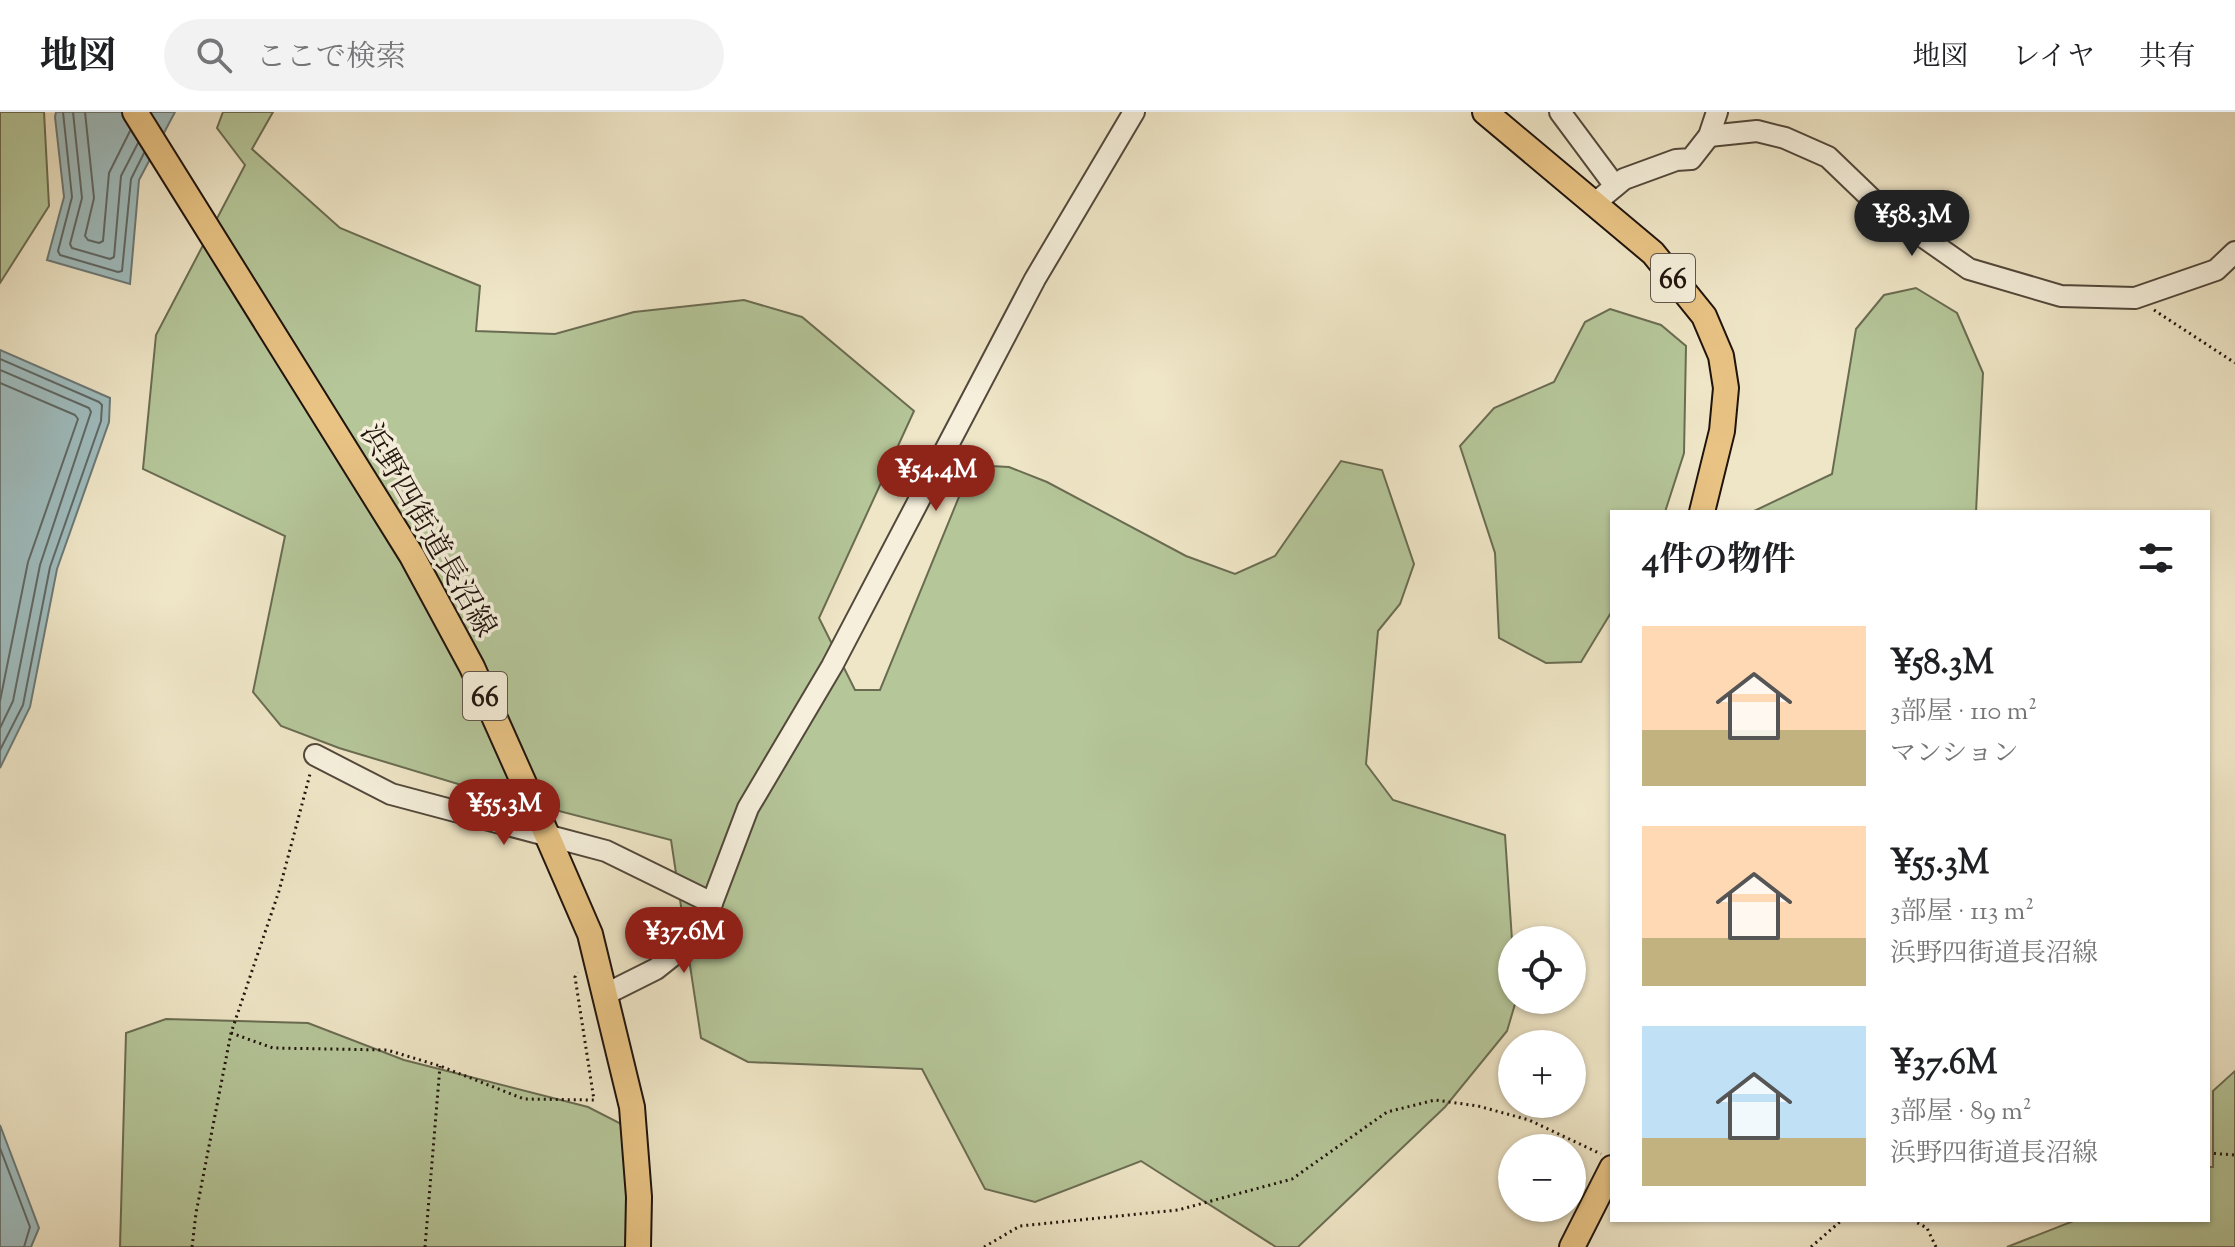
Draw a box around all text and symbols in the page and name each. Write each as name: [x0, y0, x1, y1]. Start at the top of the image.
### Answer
search box: [164, 19, 724, 91]
text: 地図: [40, 32, 116, 86]
icon: search: [192, 33, 236, 77]
text: ここで検索: [256, 37, 406, 80]
text: 地図: [1912, 38, 1968, 78]
text: レイヤ: [2012, 38, 2095, 78]
text: 共有: [2139, 38, 2195, 78]
pin: ¥58.3M: [1847, 190, 1977, 258]
text: ¥58.3M: [1872, 197, 1952, 234]
road number: 66: [1651, 254, 1695, 302]
street label: 浜野四街道長沼線: [348, 417, 505, 646]
pin: ¥54.4M: [871, 445, 1001, 513]
text: ¥54.4M: [895, 452, 977, 489]
icon: filters: [2134, 536, 2178, 580]
text: 4件の物件: [1642, 537, 1795, 586]
text: ¥58.3M: [1890, 640, 1994, 689]
icon: home: [1706, 658, 1802, 754]
road number: 66: [463, 672, 507, 720]
text: 3部屋 · 110 m²: [1890, 694, 2037, 731]
text: マンション: [1890, 736, 2019, 773]
pin: ¥55.3M: [439, 779, 569, 847]
text: ¥55.3M: [466, 786, 542, 823]
text: ¥55.3M: [1890, 840, 1989, 889]
icon: home: [1706, 858, 1802, 954]
text: 3部屋 · 113 m²: [1890, 894, 2034, 931]
pin: ¥37.6M: [619, 907, 749, 975]
text: ¥37.6M: [643, 914, 725, 951]
map controls: [1498, 926, 1586, 1222]
button: locate: [1498, 926, 1586, 1014]
text: 浜野四街道長沼線: [1890, 936, 2098, 973]
button: +: [1498, 1030, 1586, 1118]
text: ¥37.6M: [1890, 1040, 1997, 1089]
icon: home: [1706, 1058, 1802, 1154]
text: 3部屋 · 89 m²: [1890, 1094, 2032, 1131]
button: −: [1498, 1134, 1586, 1222]
text: 浜野四街道長沼線: [1890, 1136, 2098, 1173]

